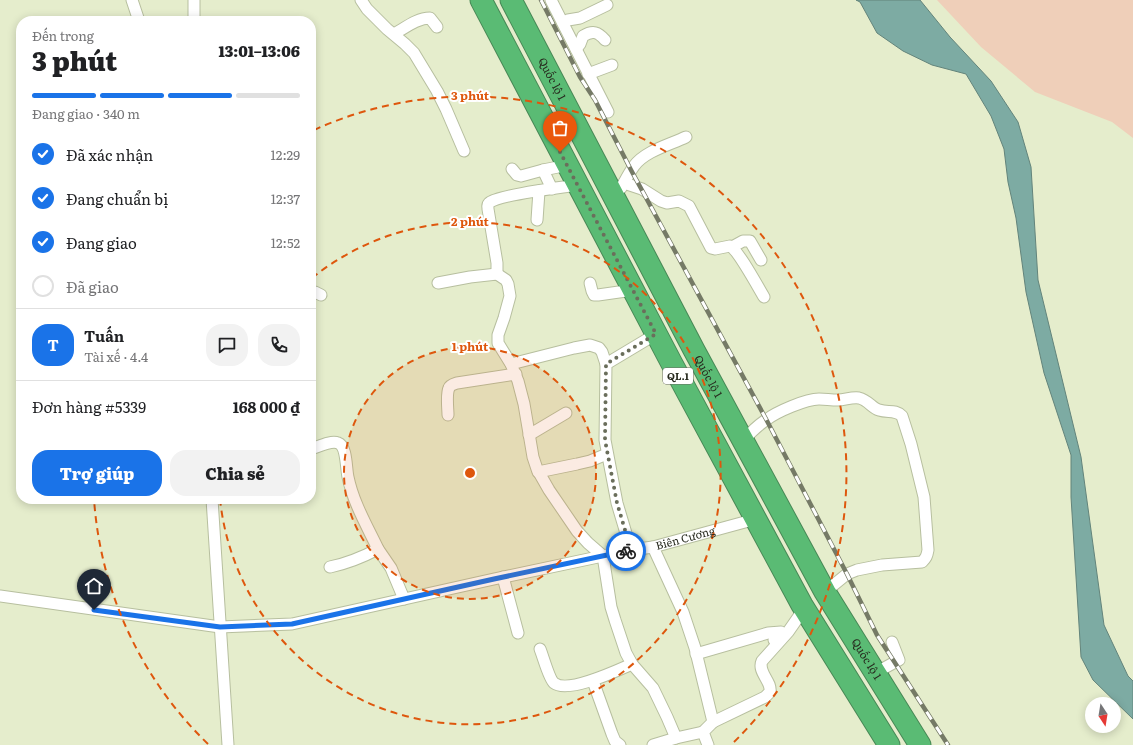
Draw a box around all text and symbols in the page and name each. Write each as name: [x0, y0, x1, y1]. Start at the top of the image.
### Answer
text: Đến trong: [32, 26, 94, 45]
text: 13:01–13:06: [219, 39, 300, 62]
text: 3 phút: [32, 40, 117, 79]
street label: Quốc lộ 1: [535, 54, 571, 103]
text: 3 phút: [451, 86, 490, 104]
text: Đang giao · 340 m: [32, 104, 140, 123]
pin: [543, 111, 577, 152]
icon: bag: [549, 117, 571, 139]
icon: check: [32, 143, 54, 165]
text: Đã xác nhận: [66, 143, 153, 166]
text: 12:29: [271, 145, 300, 164]
icon: check: [32, 187, 54, 209]
text: Đang chuẩn bị: [66, 187, 168, 210]
text: 12:37: [271, 189, 300, 208]
text: 2 phút: [451, 212, 490, 230]
icon: check: [32, 231, 54, 253]
text: Đang giao: [66, 231, 137, 254]
text: 12:52: [271, 233, 300, 252]
text: Đã giao: [66, 275, 119, 298]
text: Tuấn: [84, 324, 124, 347]
button: chat: [206, 324, 248, 366]
button: phone: [258, 324, 300, 366]
text: T: [47, 333, 59, 356]
text: 1 phút: [452, 337, 489, 355]
text: Tài xế · 4.4: [84, 347, 148, 366]
street label: Quốc lộ 1: [691, 352, 727, 401]
road number: QL.1: [663, 368, 693, 384]
text: Đơn hàng #5339: [32, 395, 146, 418]
text: 168 000 ₫: [233, 395, 300, 418]
button: Trợ giúp: [32, 450, 162, 496]
button: Chia sẻ: [170, 450, 300, 496]
centre of rings: [463, 466, 477, 480]
street label: Biên Cương: [654, 521, 717, 553]
courier: [606, 531, 646, 571]
icon: bike: [615, 540, 637, 562]
pin: [77, 569, 111, 610]
icon: home: [83, 575, 105, 597]
street label: Quốc lộ 1: [848, 635, 887, 683]
north arrow: [1085, 697, 1121, 733]
map controls: [1085, 697, 1121, 733]

